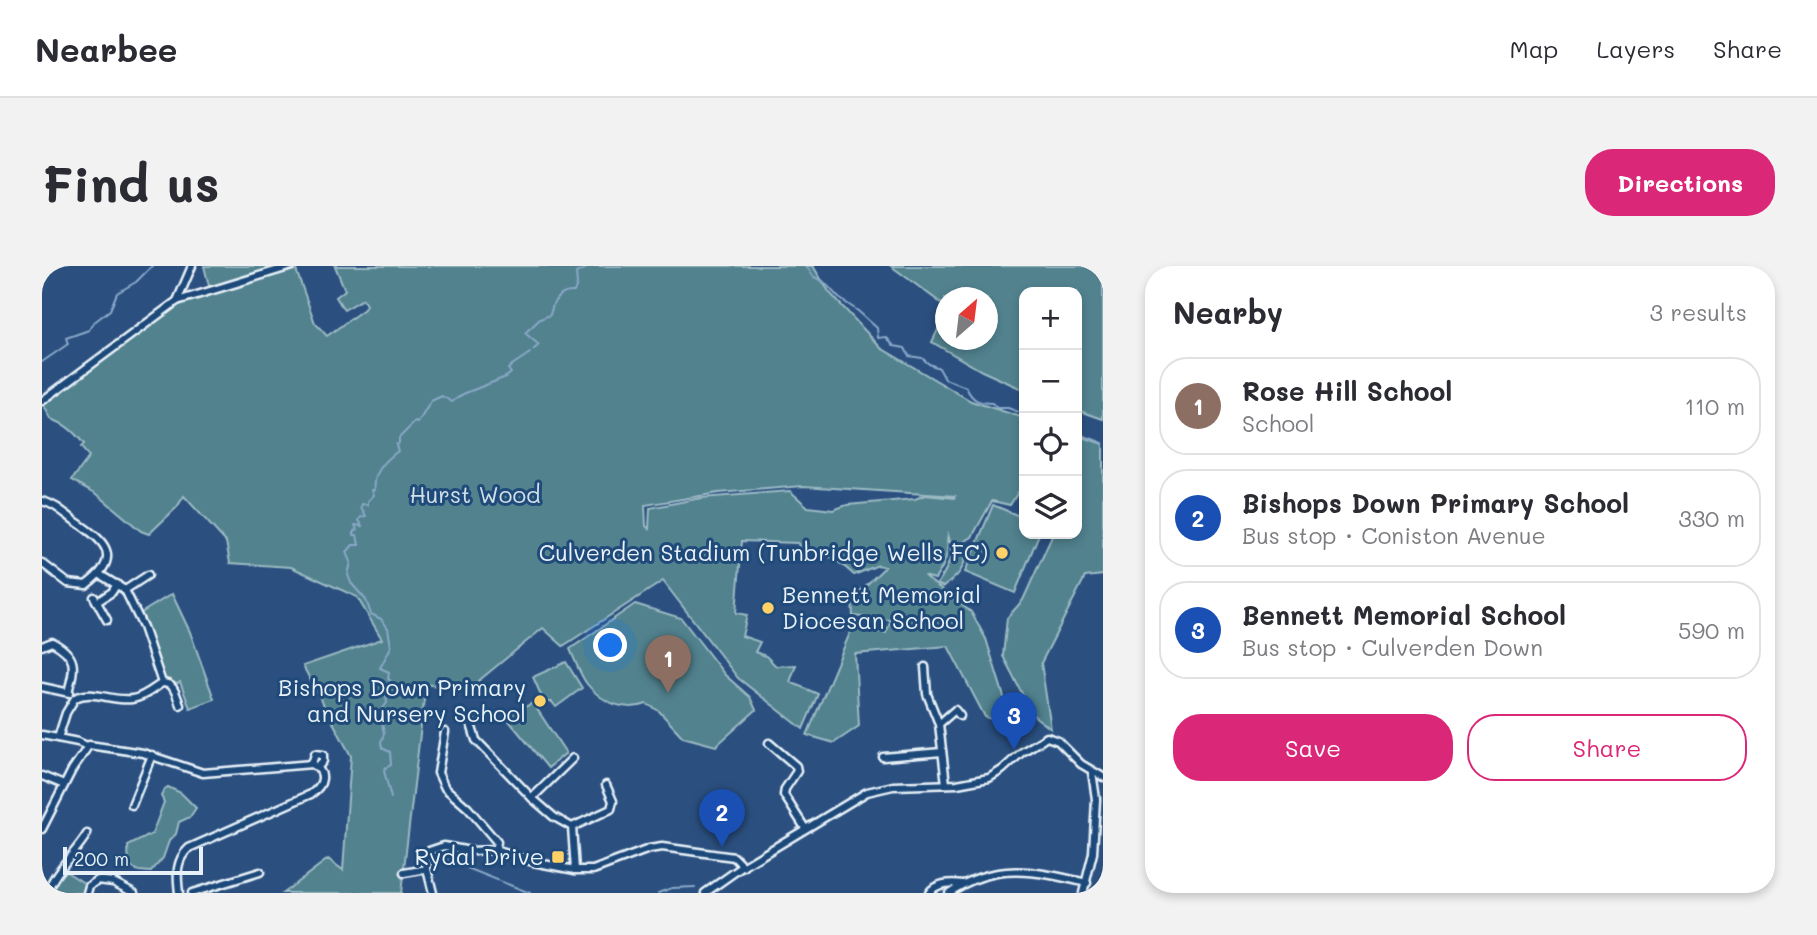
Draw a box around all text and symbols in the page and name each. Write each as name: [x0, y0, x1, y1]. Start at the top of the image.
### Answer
text: Nearbee: [35, 27, 178, 70]
text: Map: [1510, 33, 1558, 64]
text: Layers: [1596, 33, 1675, 64]
text: Share: [1713, 33, 1782, 64]
button: Directions: [1585, 149, 1775, 216]
text: Find us: [42, 151, 220, 214]
north arrow: [935, 287, 998, 350]
map controls: [1019, 287, 1082, 539]
button: +: [1019, 287, 1082, 350]
text: Nearby: [1173, 292, 1283, 332]
text: 3 results: [1650, 297, 1747, 327]
button: −: [1019, 350, 1082, 413]
text: Rose Hill School: [1242, 374, 1452, 408]
text: 1: [1193, 391, 1203, 421]
text: 110 m: [1685, 391, 1745, 421]
text: School: [1242, 408, 1315, 438]
button: locate: [1019, 413, 1082, 476]
button: layers: [1019, 476, 1082, 539]
park label: Hurst Wood: [409, 479, 541, 509]
text: Bishops Down Primary School: [1242, 486, 1629, 520]
text: 2: [1192, 503, 1204, 533]
text: 330 m: [1678, 503, 1745, 533]
text: Bus stop · Coniston Avenue: [1242, 520, 1546, 550]
place label: Culverden Stadium (Tunbridge Wells FC): [539, 537, 988, 567]
marker: Culverden Stadium (Tunbridge Wells FC): [994, 545, 1010, 561]
place label: Bennett Memorial Diocesan School: [782, 579, 981, 635]
text: Bennett Memorial School: [1242, 598, 1566, 632]
marker: Bennett Memorial Diocesan School: [760, 600, 776, 616]
text: 3: [1191, 615, 1205, 645]
text: 590 m: [1678, 615, 1745, 645]
your location: [593, 628, 627, 662]
text: Bus stop · Culverden Down: [1242, 632, 1543, 662]
pin: 1: [645, 635, 691, 693]
place label: Bishops Down Primary and Nursery School: [278, 672, 526, 728]
pin: 3: [991, 692, 1037, 750]
marker: Bishops Down Primary and Nursery School: [532, 693, 548, 709]
button: Save: [1173, 714, 1453, 781]
button: Share: [1467, 714, 1747, 781]
pin: 2: [699, 789, 745, 847]
place label: Rydal Drive: [414, 841, 544, 871]
scale bar: [63, 844, 203, 876]
text: 200 m: [74, 846, 129, 871]
marker: Rydal Drive: [550, 849, 566, 865]

